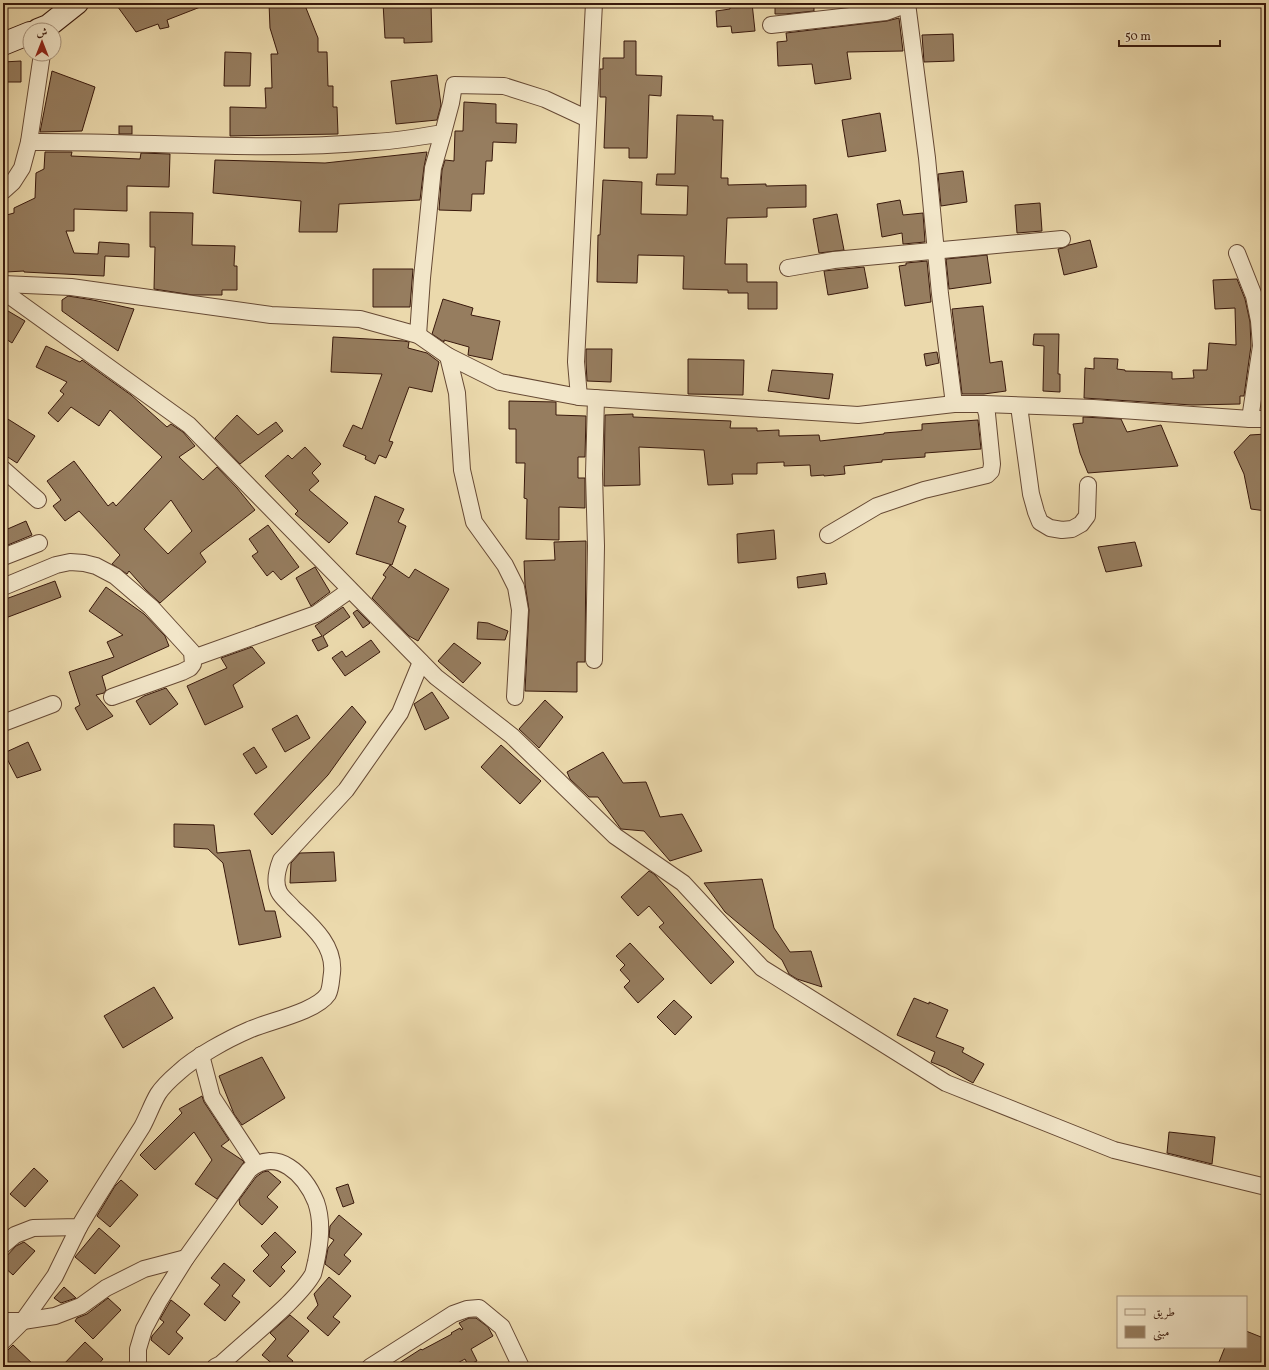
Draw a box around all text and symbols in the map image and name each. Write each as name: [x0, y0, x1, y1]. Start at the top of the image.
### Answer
north arrow: [22, 22, 62, 62]
scale bar: [1119, 22, 1220, 48]
text: ش: [37, 26, 48, 41]
text: 50 m: [1125, 29, 1151, 45]
legend: [1117, 1296, 1247, 1348]
text: طريق: [1153, 1305, 1175, 1321]
text: مبنى: [1153, 1325, 1169, 1341]

